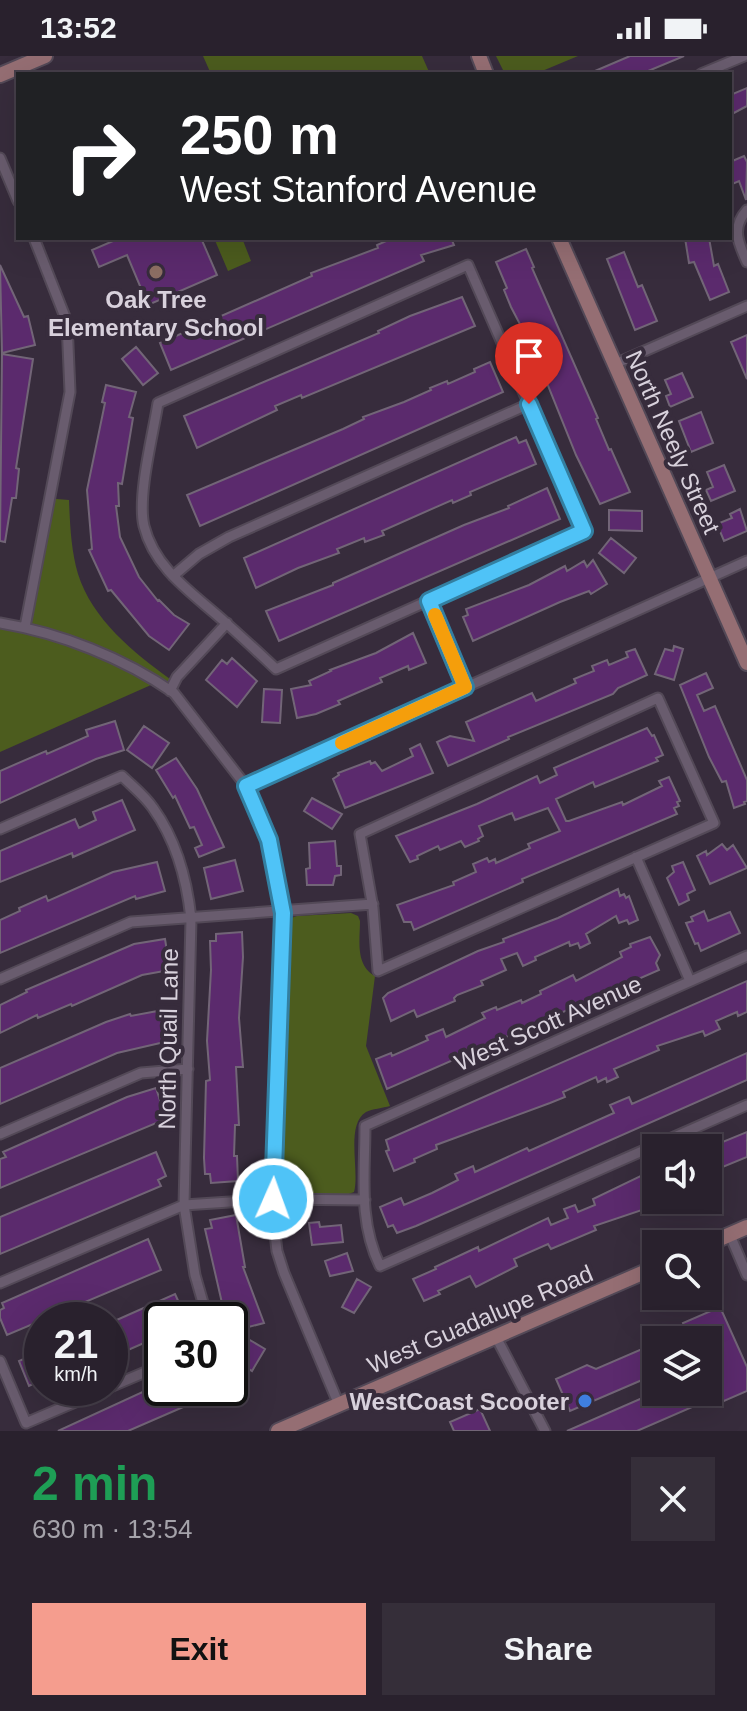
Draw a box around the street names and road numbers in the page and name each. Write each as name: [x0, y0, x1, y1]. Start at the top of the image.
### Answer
street label: North Neely Street: [621, 346, 726, 538]
street label: North Quail Lane: [153, 948, 183, 1130]
street label: West Scott Avenue: [450, 970, 646, 1076]
street label: West Guadalupe Road: [363, 1259, 597, 1379]

